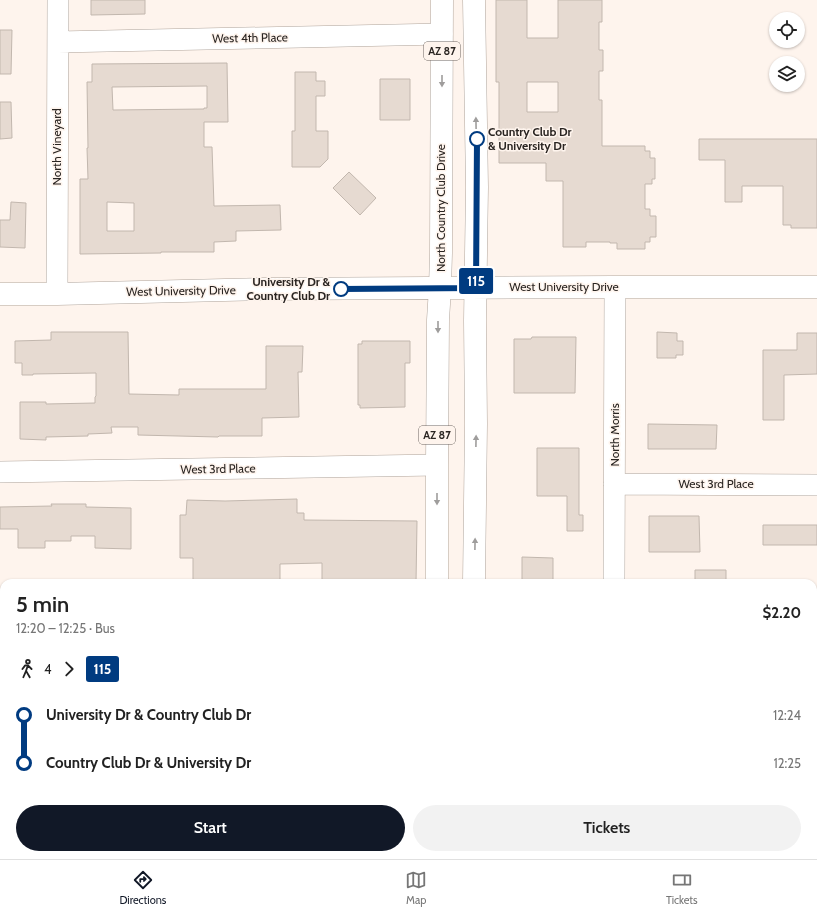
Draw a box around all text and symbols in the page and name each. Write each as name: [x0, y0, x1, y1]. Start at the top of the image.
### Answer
map controls: [769, 12, 805, 92]
button: locate: [769, 12, 805, 48]
street label: West 4th Place: [212, 29, 288, 46]
road number: AZ 87: [424, 42, 460, 60]
button: layers: [769, 56, 805, 92]
one-way arrow: [439, 75, 445, 88]
street label: North Vineyard: [49, 108, 64, 186]
one-way arrow: [473, 117, 480, 129]
place label: Country Club Dr & University Dr: [488, 124, 572, 153]
marker: Country Club Dr & University Dr: [469, 131, 485, 147]
street label: North Country Club Drive: [433, 144, 448, 272]
line badge: 115: [453, 268, 499, 294]
text: 115: [467, 272, 485, 290]
place label: University Dr & Country Club Dr: [246, 274, 330, 303]
street label: West University Drive: [509, 279, 619, 294]
marker: University Dr & Country Club Dr: [333, 281, 349, 297]
street label: West University Drive: [126, 282, 236, 299]
one-way arrow: [435, 321, 441, 334]
street label: North Morris: [607, 403, 622, 467]
road number: AZ 87: [419, 426, 455, 444]
one-way arrow: [473, 434, 479, 447]
street label: West 3rd Place: [180, 460, 256, 477]
street label: West 3rd Place: [678, 476, 754, 491]
one-way arrow: [434, 493, 440, 506]
one-way arrow: [472, 537, 478, 550]
text: 5 min: [16, 591, 69, 618]
text: $2.20: [763, 604, 801, 622]
text: 12:20 – 12:25 · Bus: [16, 620, 115, 636]
icon: walk: [16, 658, 38, 680]
icon: forward: [58, 658, 80, 680]
text: 115: [94, 660, 111, 678]
text: 4: [44, 661, 52, 677]
text: University Dr & Country Club Dr: [46, 706, 251, 724]
text: 12:24: [773, 707, 801, 723]
text: Country Club Dr & University Dr: [46, 754, 251, 772]
text: 12:25: [773, 755, 801, 771]
button: Start: [16, 805, 405, 851]
button: Tickets: [413, 805, 801, 851]
tab: Directions: [119, 869, 166, 907]
tab: Map: [405, 869, 427, 907]
tab: Tickets: [666, 869, 698, 907]

